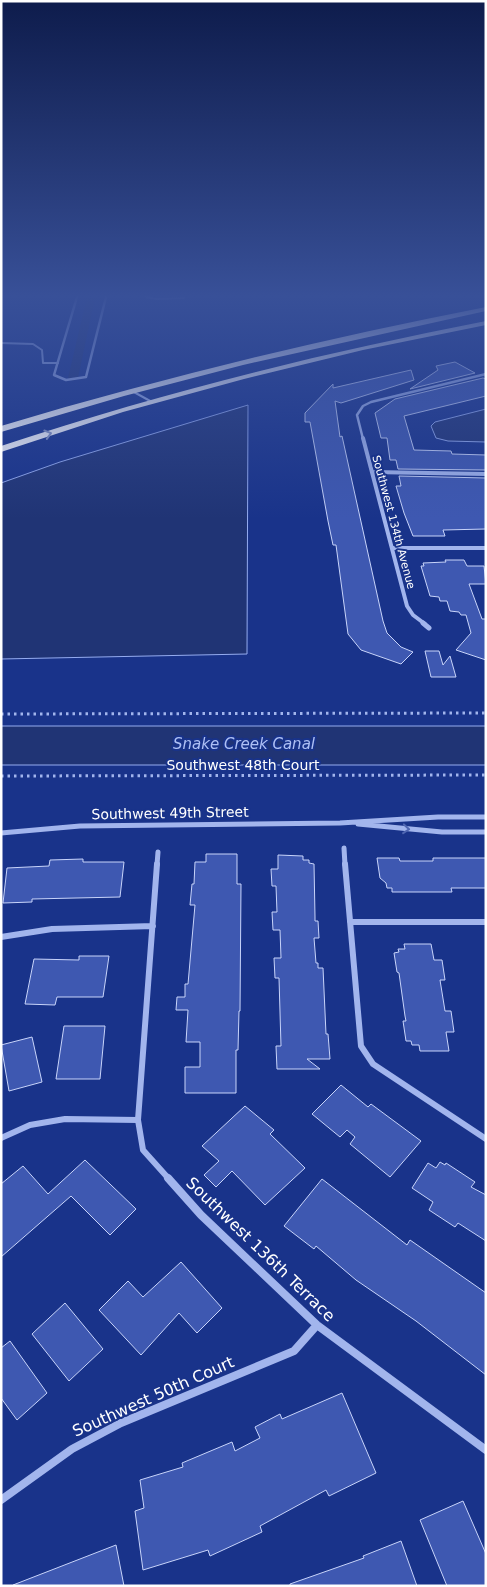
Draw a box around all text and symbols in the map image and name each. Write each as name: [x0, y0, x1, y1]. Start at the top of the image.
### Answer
one-way arrow: [43, 429, 51, 439]
street label: Southwest 134th Avenue: [369, 454, 418, 591]
water label: Snake Creek Canal: [173, 735, 316, 753]
street label: Southwest 48th Court: [166, 757, 320, 773]
street label: Southwest 49th Street: [91, 804, 249, 822]
one-way arrow: [403, 823, 411, 834]
street label: Southwest 136th Terrace: [182, 1173, 339, 1325]
street label: Southwest 50th Court: [69, 1352, 237, 1441]

